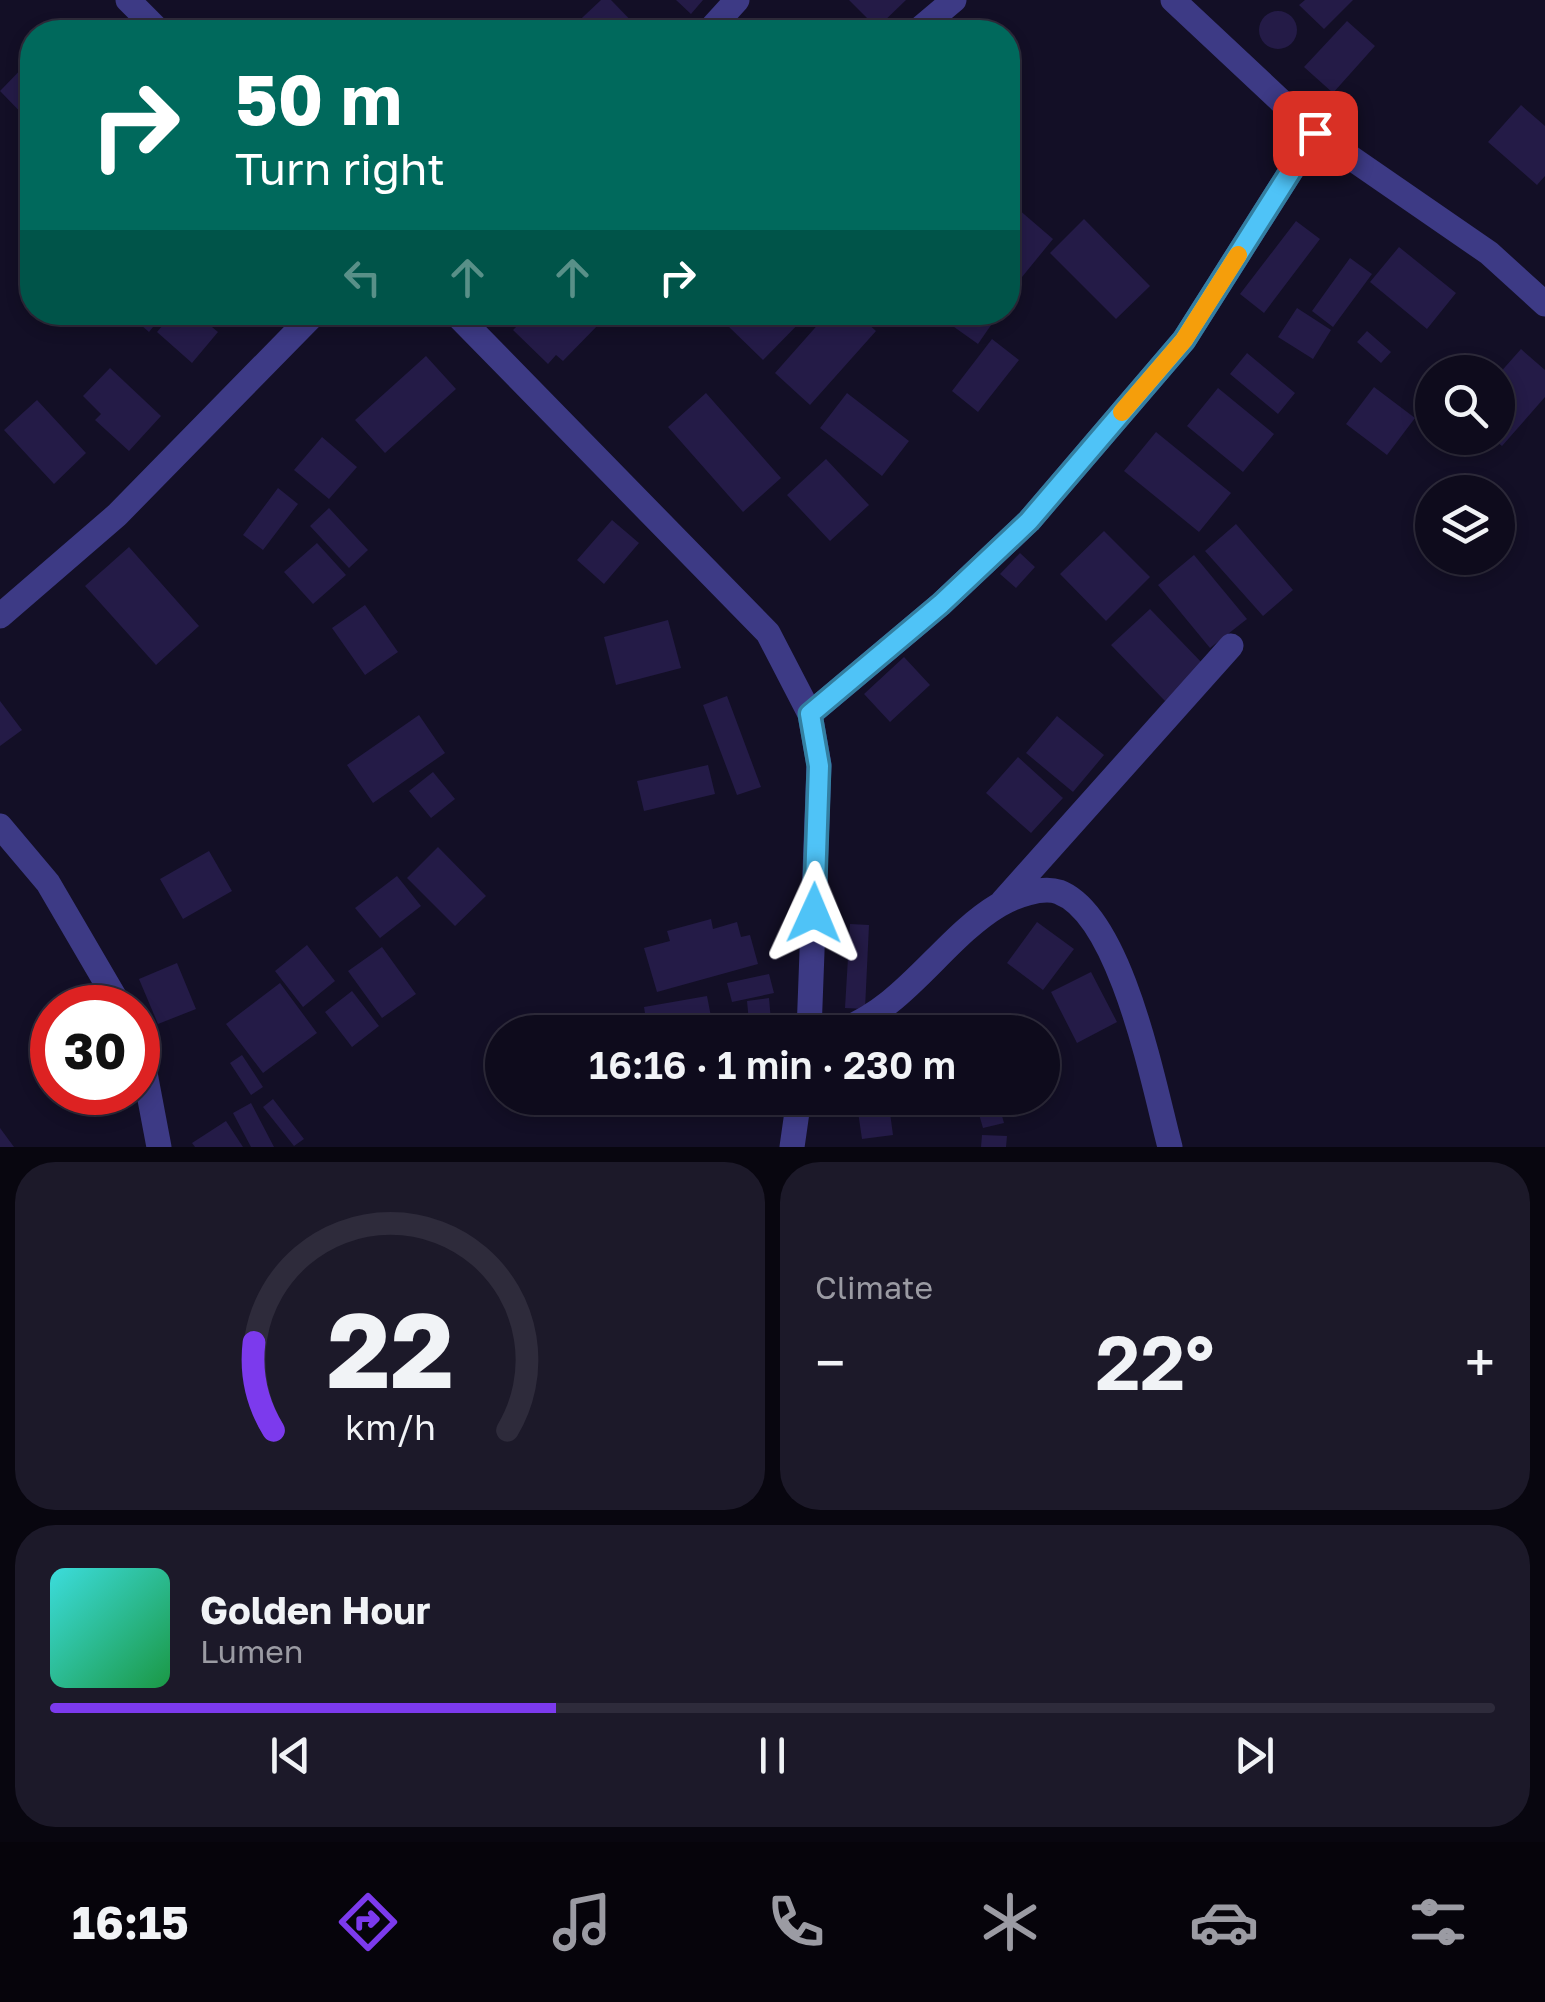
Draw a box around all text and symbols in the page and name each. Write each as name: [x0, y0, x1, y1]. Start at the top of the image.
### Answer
text: 50 m: [235, 56, 402, 140]
icon: right: [70, 60, 200, 190]
pin: [1273, 91, 1358, 176]
icon: arrive: [1288, 106, 1343, 161]
text: Turn right: [235, 141, 445, 195]
icon: left: [335, 250, 390, 305]
icon: ahead: [440, 250, 495, 305]
icon: ahead: [545, 250, 600, 305]
icon: right: [650, 250, 705, 305]
map controls: [1415, 355, 1515, 575]
button: search: [1415, 355, 1515, 455]
button: layers: [1415, 475, 1515, 575]
position arrow: [762, 861, 866, 965]
speed limit sign: 30: [30, 985, 160, 1115]
text: 16:16 · 1 min · 230 m: [589, 1042, 956, 1087]
text: Climate: [815, 1268, 933, 1306]
text: 22: [327, 1286, 453, 1411]
text: 22°: [1095, 1316, 1215, 1407]
text: −: [815, 1329, 845, 1395]
text: +: [1465, 1329, 1495, 1395]
text: km/h: [345, 1405, 435, 1448]
text: Golden Hour: [200, 1587, 431, 1632]
text: Lumen: [200, 1632, 304, 1670]
icon: previous: [263, 1728, 318, 1783]
icon: pause: [745, 1728, 800, 1783]
icon: next: [1227, 1728, 1282, 1783]
icon: directions: [333, 1887, 403, 1957]
icon: music: [547, 1887, 617, 1957]
icon: phone: [761, 1887, 831, 1957]
icon: climate: [975, 1887, 1045, 1957]
icon: car: [1189, 1887, 1259, 1957]
icon: filters: [1403, 1887, 1473, 1957]
text: 16:15: [72, 1895, 189, 1949]

